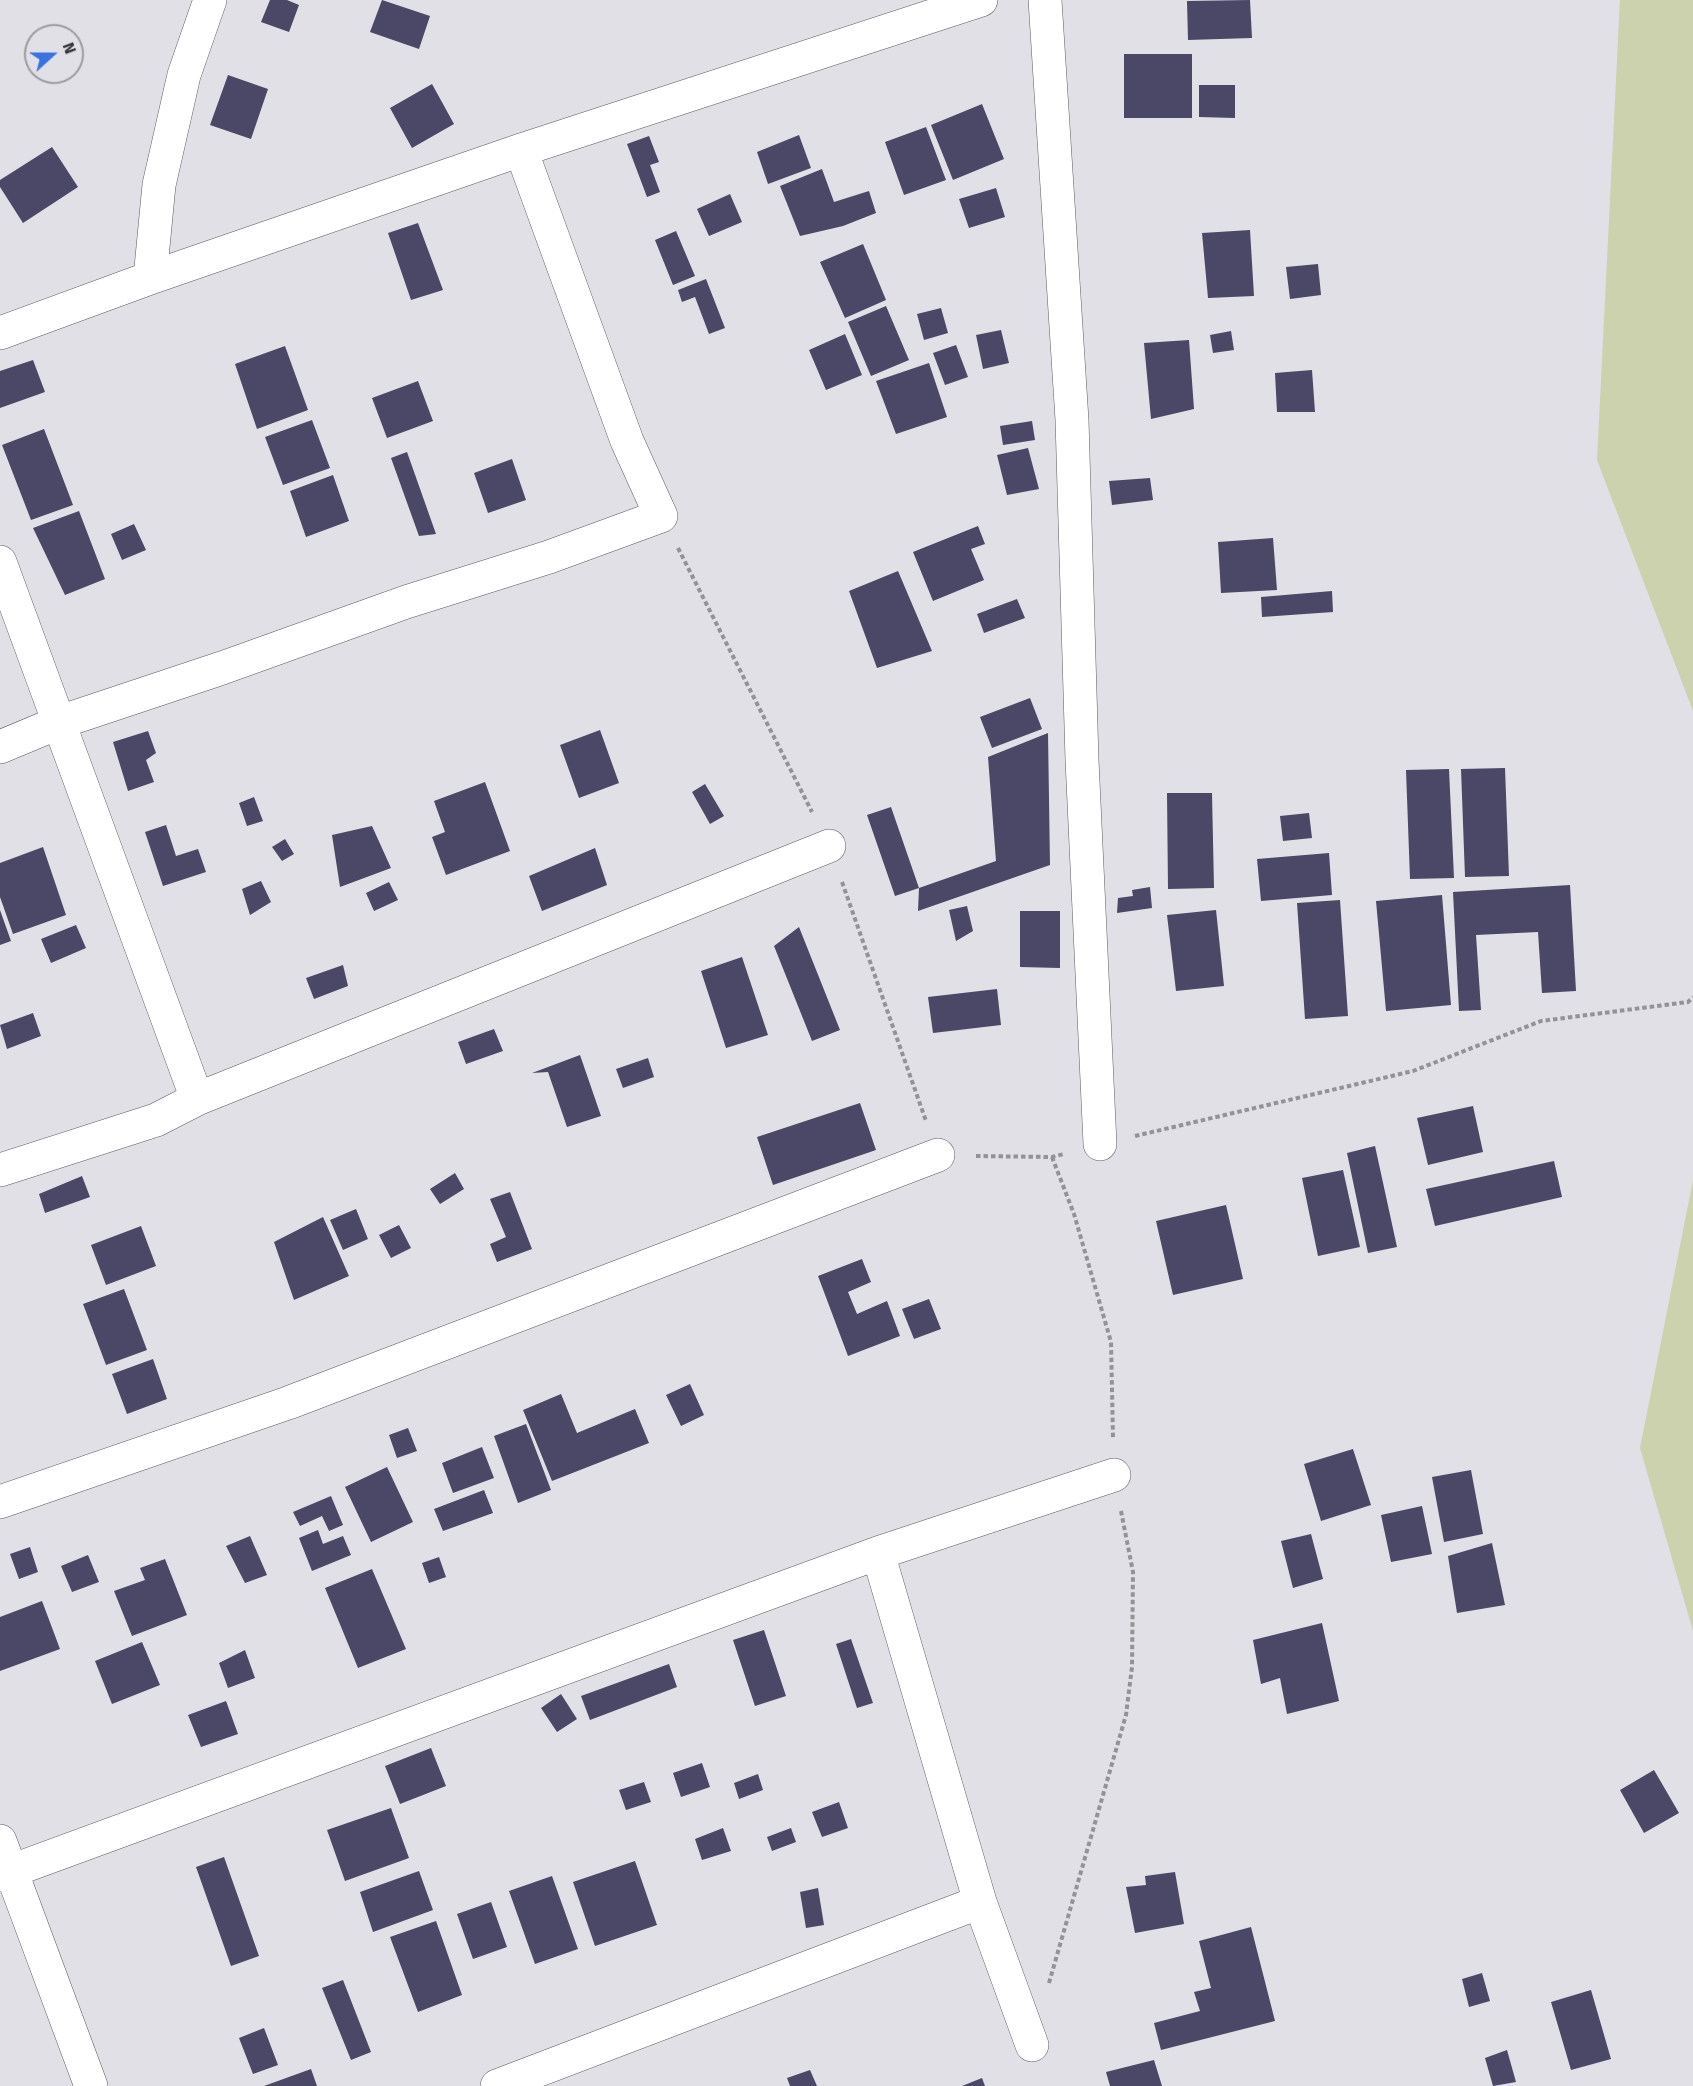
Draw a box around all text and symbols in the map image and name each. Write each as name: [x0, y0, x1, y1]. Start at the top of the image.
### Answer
north arrow: [24, 24, 84, 84]
text: N: [59, 40, 80, 56]

